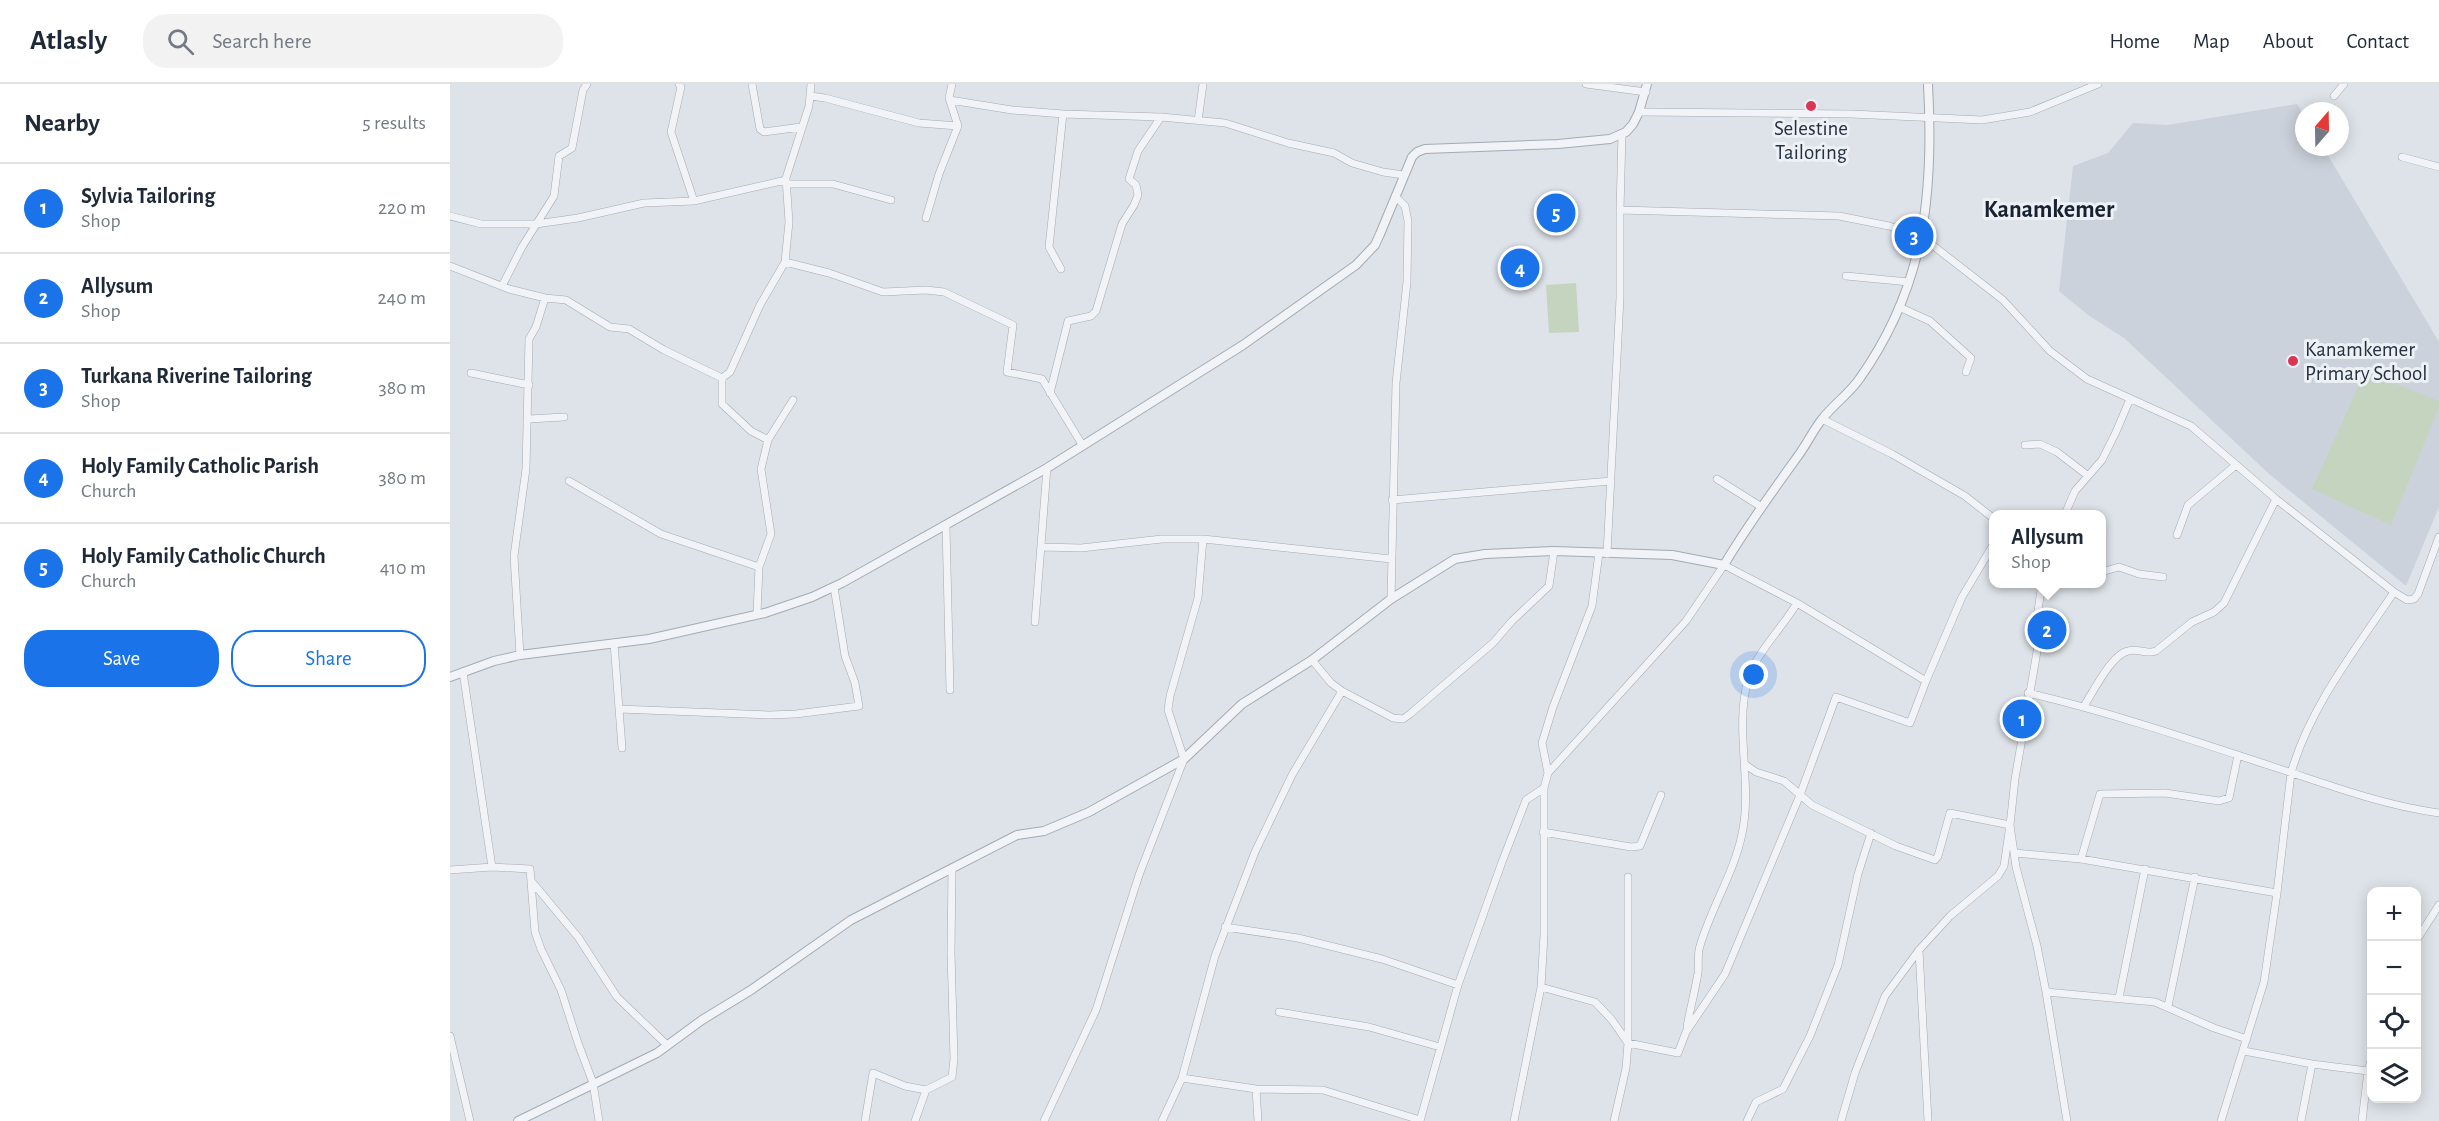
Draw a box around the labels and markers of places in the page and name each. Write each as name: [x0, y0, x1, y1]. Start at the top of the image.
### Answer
marker: Selestine Tailoring: [1804, 99, 1818, 113]
place label: Selestine Tailoring: [1774, 118, 1848, 163]
pin: 5: [1536, 190, 1576, 236]
pin: 3: [1894, 214, 1934, 258]
pin: 4: [1500, 246, 1540, 291]
place label: Kanamkemer Primary School: [2305, 339, 2428, 384]
marker: Kanamkemer Primary School: [2286, 354, 2300, 368]
pin: 2: [2028, 608, 2066, 652]
pin: 1: [2002, 696, 2042, 742]

